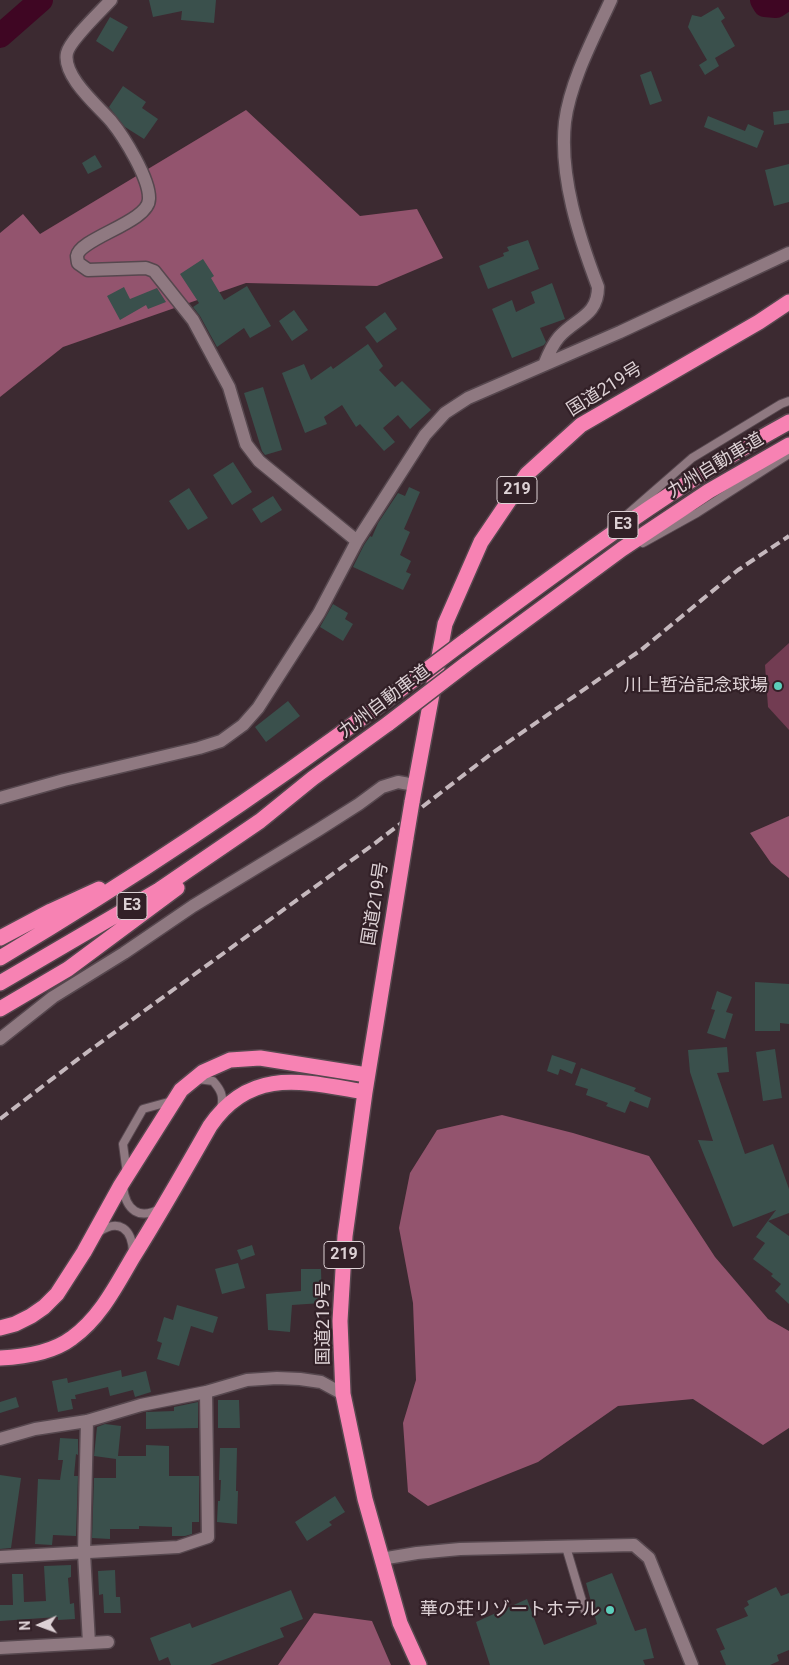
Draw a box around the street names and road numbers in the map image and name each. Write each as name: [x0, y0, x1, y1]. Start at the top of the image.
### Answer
street label: 国道219号: [564, 358, 646, 422]
street label: 九州自動車道: [664, 429, 768, 503]
road number: 219: [497, 476, 537, 504]
road number: E3: [608, 512, 638, 538]
street label: 九州自動車道: [335, 661, 435, 743]
street label: 国道219号: [359, 861, 393, 947]
road number: E3: [117, 892, 147, 919]
road number: 219: [324, 1242, 364, 1268]
street label: 国道219号: [313, 1281, 335, 1365]

